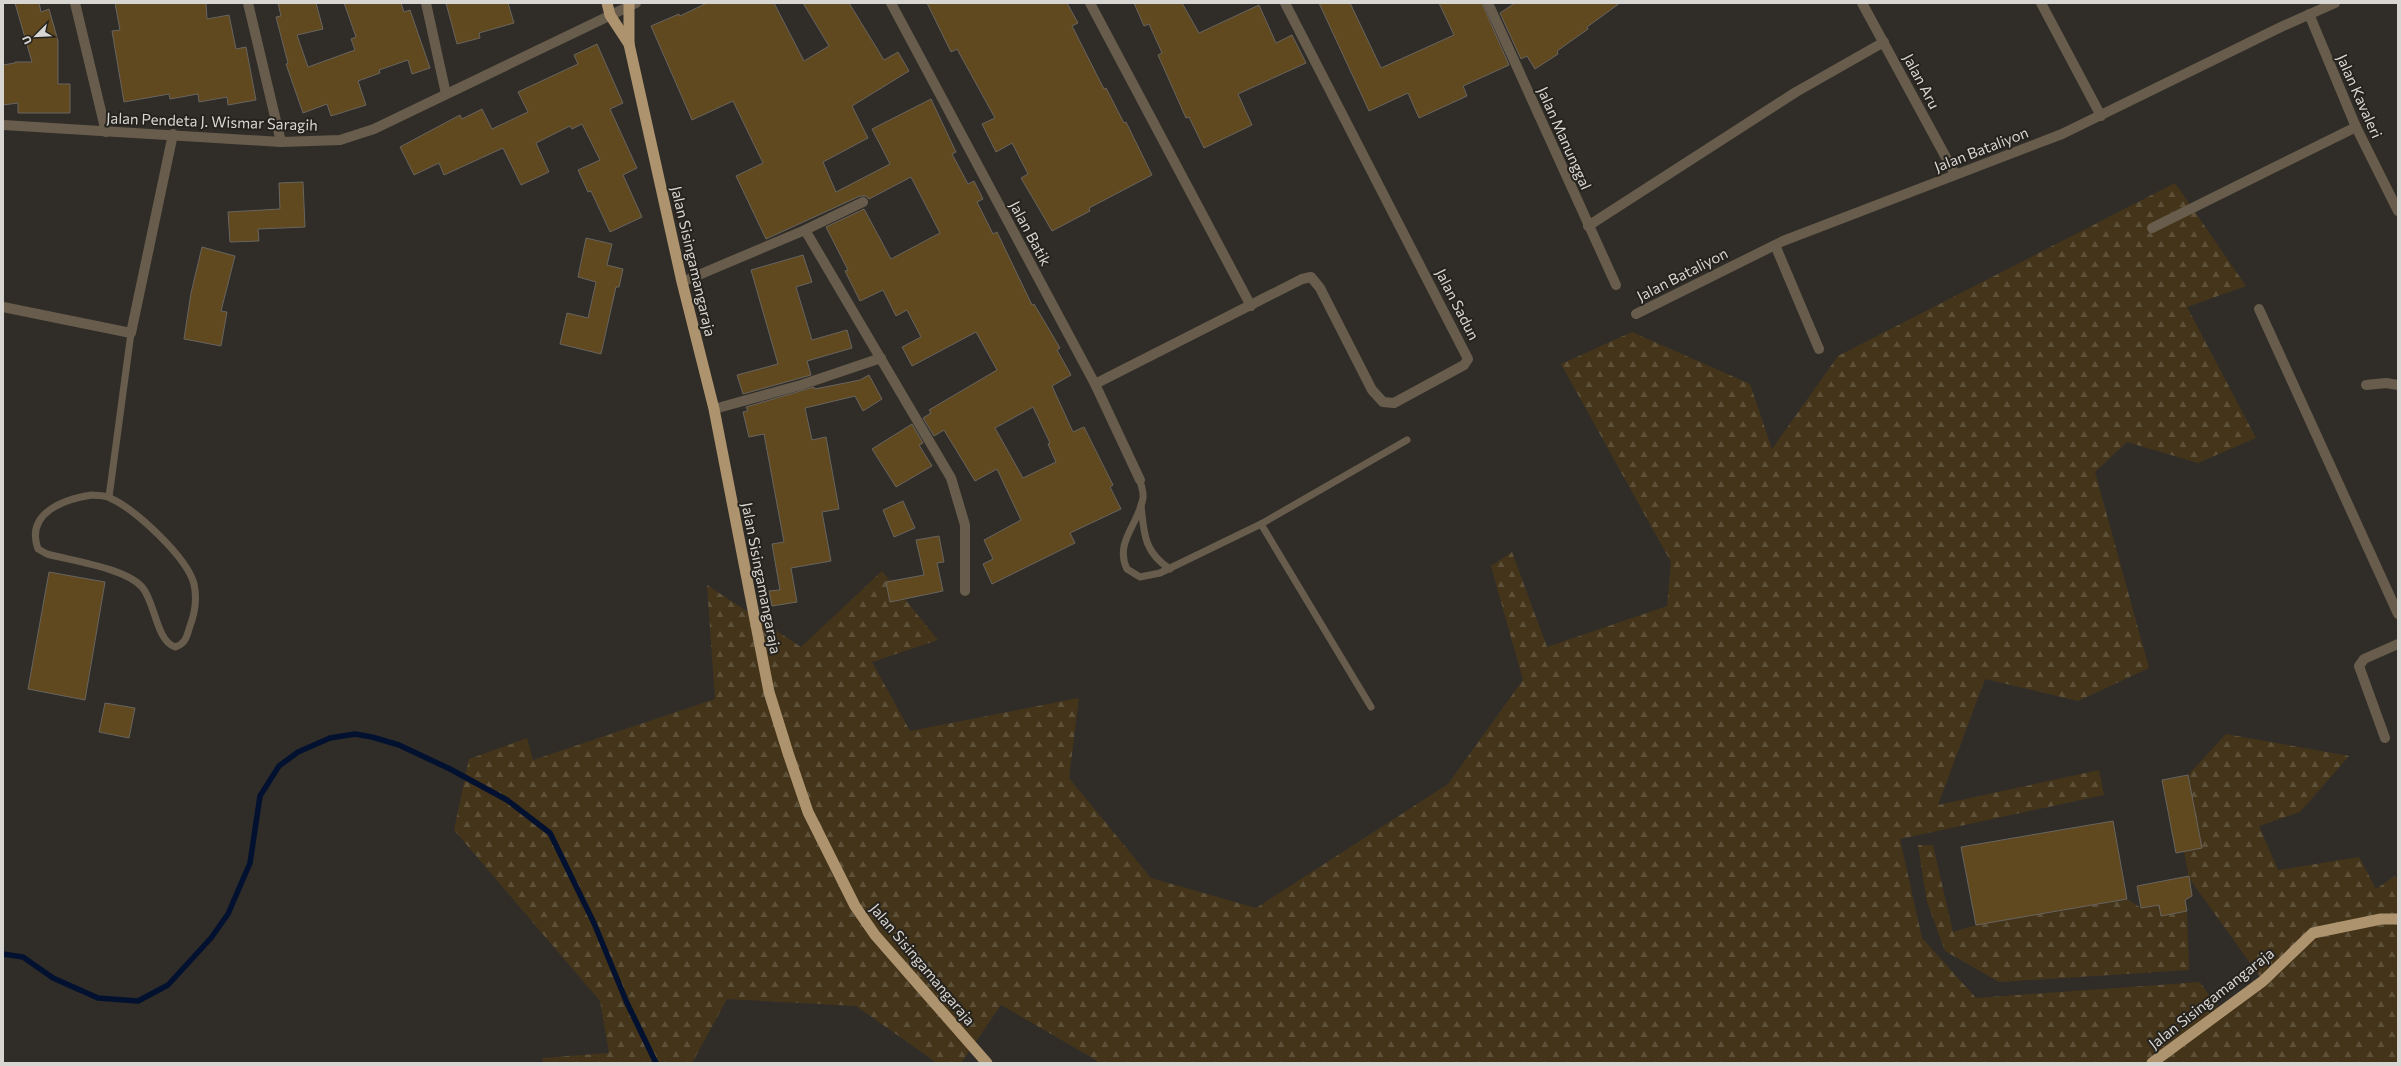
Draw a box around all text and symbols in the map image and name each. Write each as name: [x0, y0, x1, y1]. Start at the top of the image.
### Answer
north arrow: [16, 16, 56, 56]
text: U: [19, 34, 34, 47]
street label: Jalan Aru: [1900, 50, 1944, 112]
street label: Jalan Kavaleri: [2333, 51, 2387, 141]
street label: Jalan Manunggal: [1534, 84, 1596, 192]
street label: Jalan Pendeta J. Wismar Saragih: [106, 108, 318, 134]
street label: Jalan Bataliyon: [1931, 123, 2031, 175]
street label: Jalan Sisingamangaraja: [668, 184, 720, 338]
street label: Jalan Batik: [1006, 197, 1056, 269]
street label: Jalan Bataliyon: [1634, 243, 1730, 305]
street label: Jalan Sadun: [1432, 265, 1484, 343]
street label: Jalan Sisingamangaraja: [738, 501, 786, 655]
street label: Jalan Sisingamangaraja: [867, 899, 979, 1029]
street label: Jalan Sisingamangaraja: [2145, 944, 2277, 1052]

